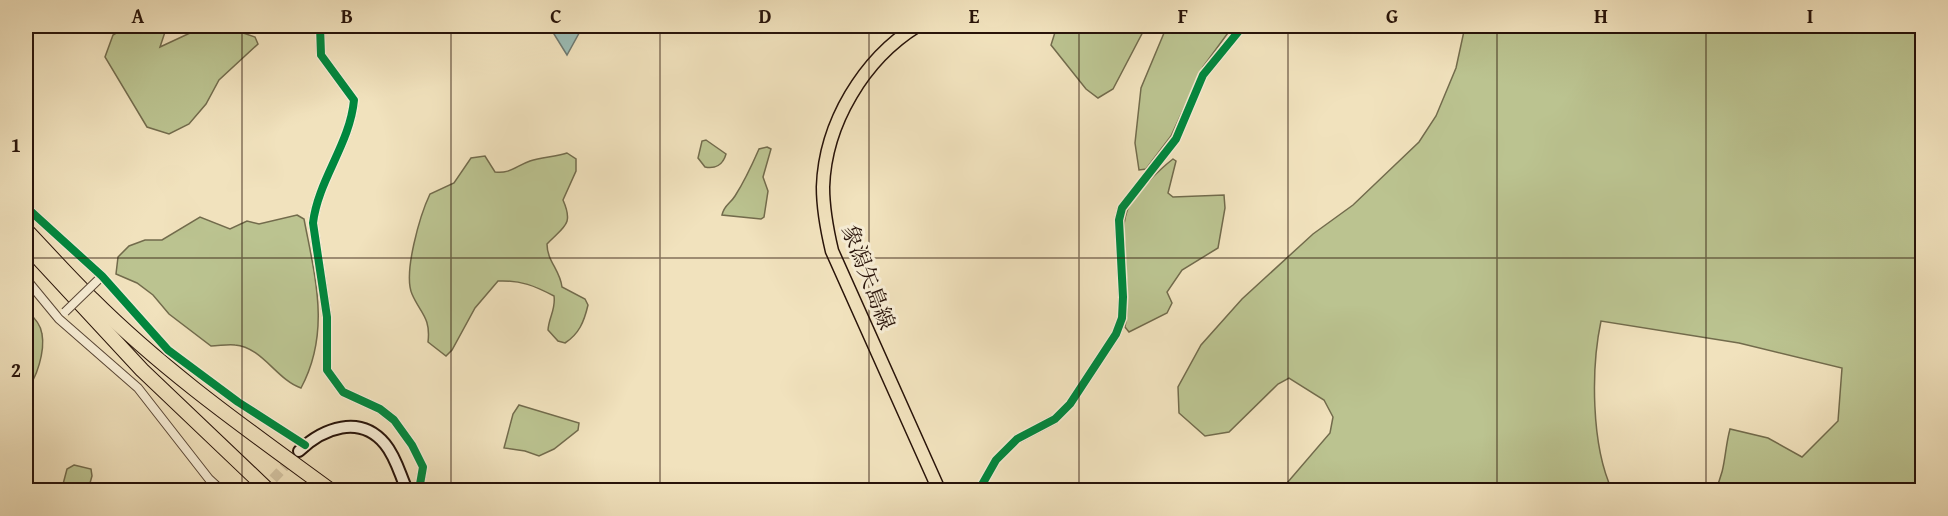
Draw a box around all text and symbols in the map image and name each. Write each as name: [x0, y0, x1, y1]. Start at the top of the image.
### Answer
text: A: [132, 1, 145, 30]
text: B: [341, 1, 353, 30]
text: C: [550, 1, 562, 30]
text: D: [758, 1, 772, 30]
text: E: [969, 1, 980, 30]
text: F: [1178, 1, 1188, 30]
text: G: [1386, 1, 1398, 30]
text: H: [1594, 1, 1608, 30]
text: I: [1807, 1, 1813, 30]
text: 1: [11, 130, 21, 159]
street label: 象潟矢島線: [834, 220, 904, 334]
text: 2: [11, 355, 21, 384]

